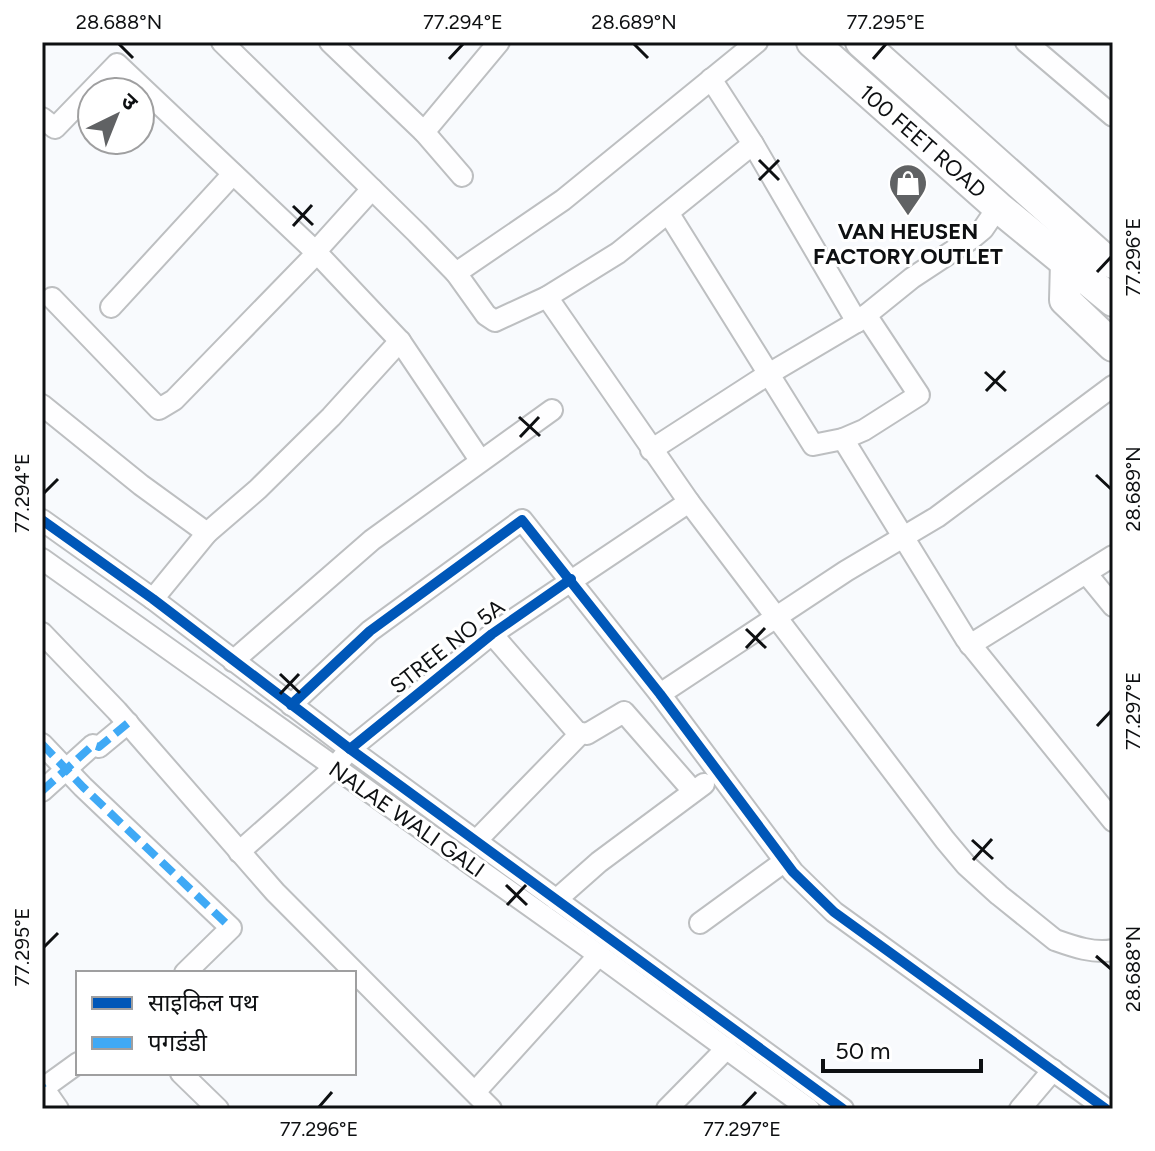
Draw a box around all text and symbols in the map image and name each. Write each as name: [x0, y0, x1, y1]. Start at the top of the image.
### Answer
text: 28.688°N: [76, 10, 162, 34]
text: 77.294°E: [423, 10, 503, 34]
text: 28.689°N: [591, 10, 677, 34]
text: 77.295°E: [847, 10, 925, 34]
north arrow: [76, 76, 156, 156]
street label: 100 FEET ROAD: [854, 79, 992, 204]
text: उ: [115, 87, 144, 117]
shop icon: VAN HEUSEN FACTORY OUTLET: [887, 162, 929, 217]
place label: VAN HEUSEN FACTORY OUTLET: [813, 218, 1003, 270]
text: 77.296°E: [1121, 218, 1145, 296]
text: 28.689°N: [1121, 446, 1145, 532]
text: 77.294°E: [10, 453, 34, 533]
street label: STREE NO 5A: [385, 593, 510, 700]
text: 77.297°E: [1121, 672, 1145, 750]
street label: NALAE WALI GALI: [324, 756, 490, 883]
text: 77.295°E: [10, 908, 34, 986]
text: 28.688°N: [1121, 926, 1145, 1012]
legend: [76, 971, 356, 1075]
text: साइकिल पथ: [148, 988, 259, 1017]
scale bar: [823, 1023, 981, 1073]
text: पगडंडी: [148, 1028, 208, 1057]
text: 50 m: [835, 1036, 891, 1065]
text: 77.296°E: [280, 1117, 358, 1141]
text: 77.297°E: [703, 1117, 781, 1141]

